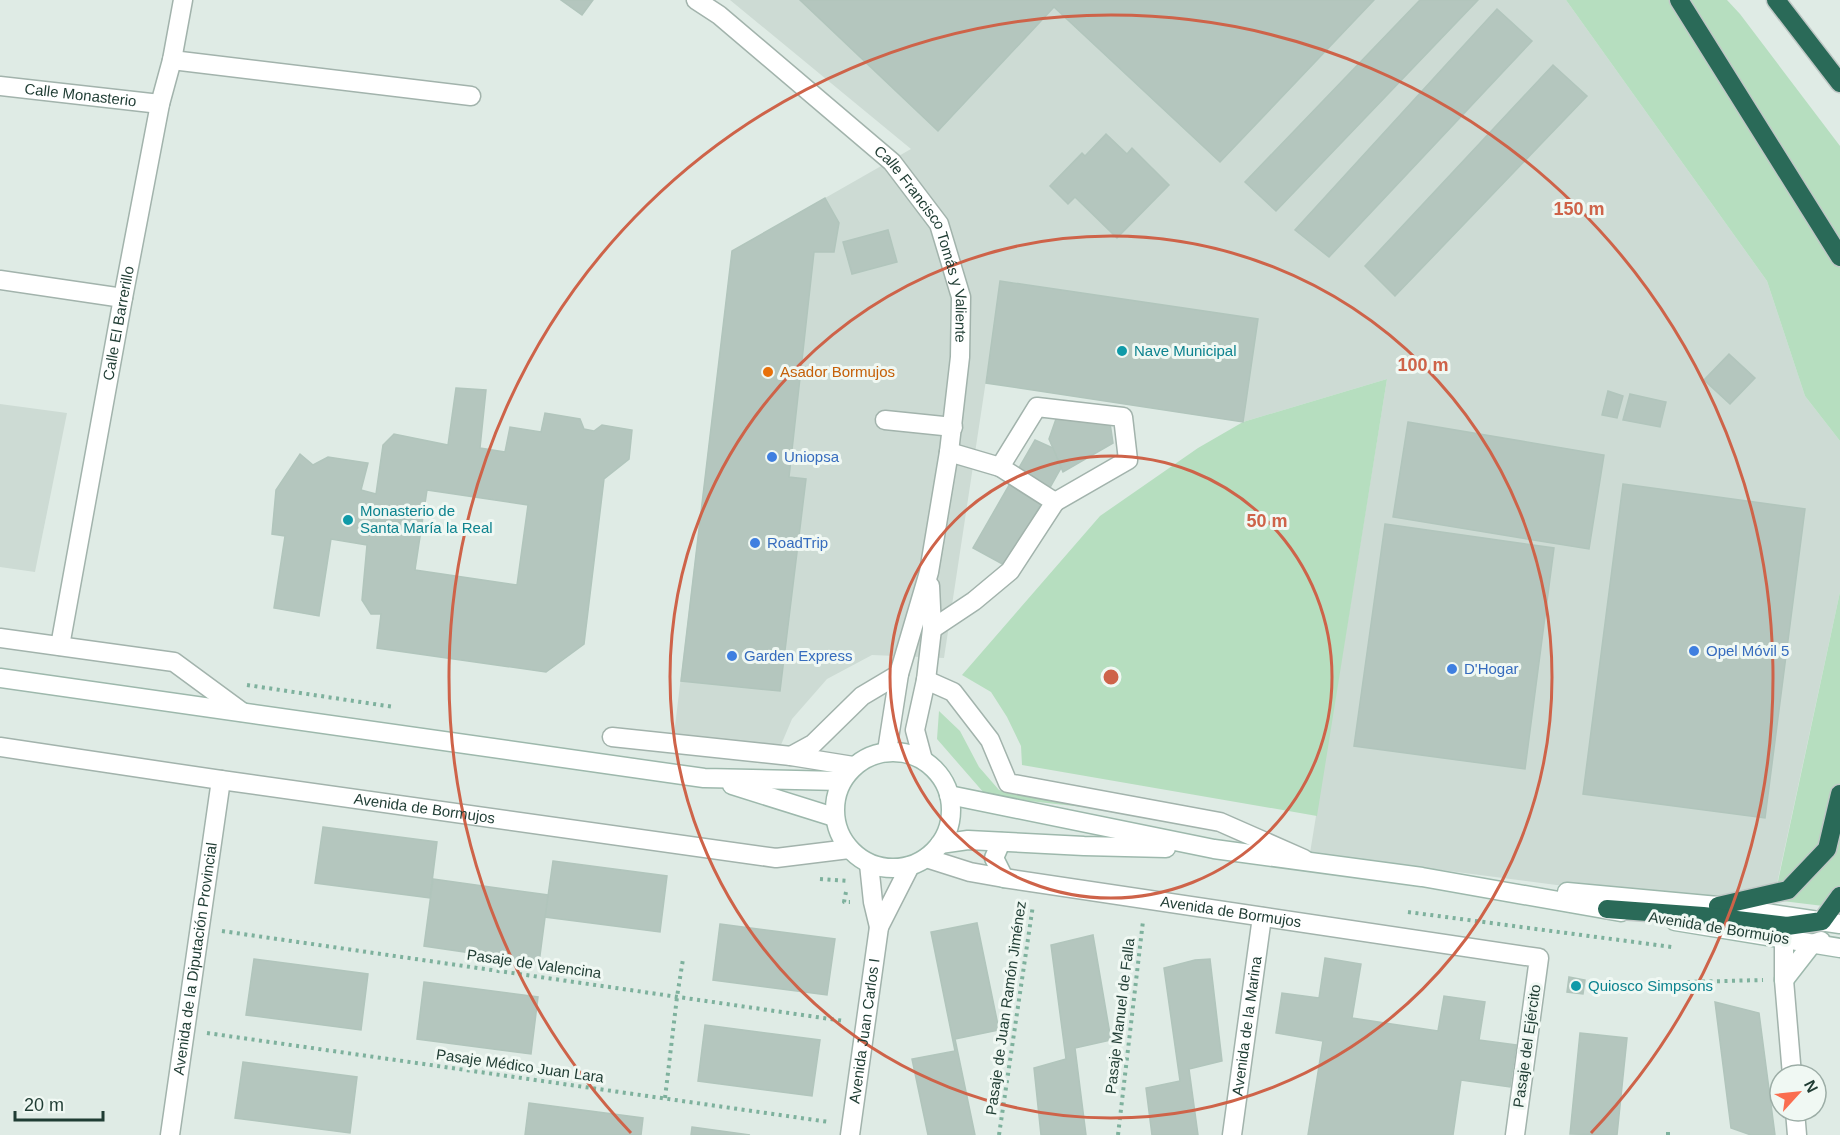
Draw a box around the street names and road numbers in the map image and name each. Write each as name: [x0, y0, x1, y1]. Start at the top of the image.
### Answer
street label: Calle Monasterio: [24, 80, 137, 109]
street label: Calle Francisco Tomás y Valiente: [871, 142, 970, 343]
street label: Calle El Barrerillo: [99, 265, 137, 382]
street label: Avenida de Bormujos: [353, 790, 496, 826]
street label: Avenida de la Diputación Provincial: [170, 841, 220, 1076]
street label: Avenida de Bormujos: [1159, 892, 1303, 930]
street label: Pasaje de Juan Ramón Jiménez: [982, 900, 1029, 1116]
street label: Avenida de Bormujos: [1647, 908, 1791, 947]
street label: Pasaje Manuel de Falla: [1102, 936, 1138, 1095]
street label: Pasaje de Valencina: [466, 946, 603, 981]
street label: Avenida de la Marina: [1228, 954, 1265, 1097]
street label: Avenida Juan Carlos I: [845, 957, 883, 1105]
street label: Pasaje del Ejército: [1509, 983, 1544, 1109]
street label: Pasaje Médico Juan Lara: [435, 1045, 606, 1086]

